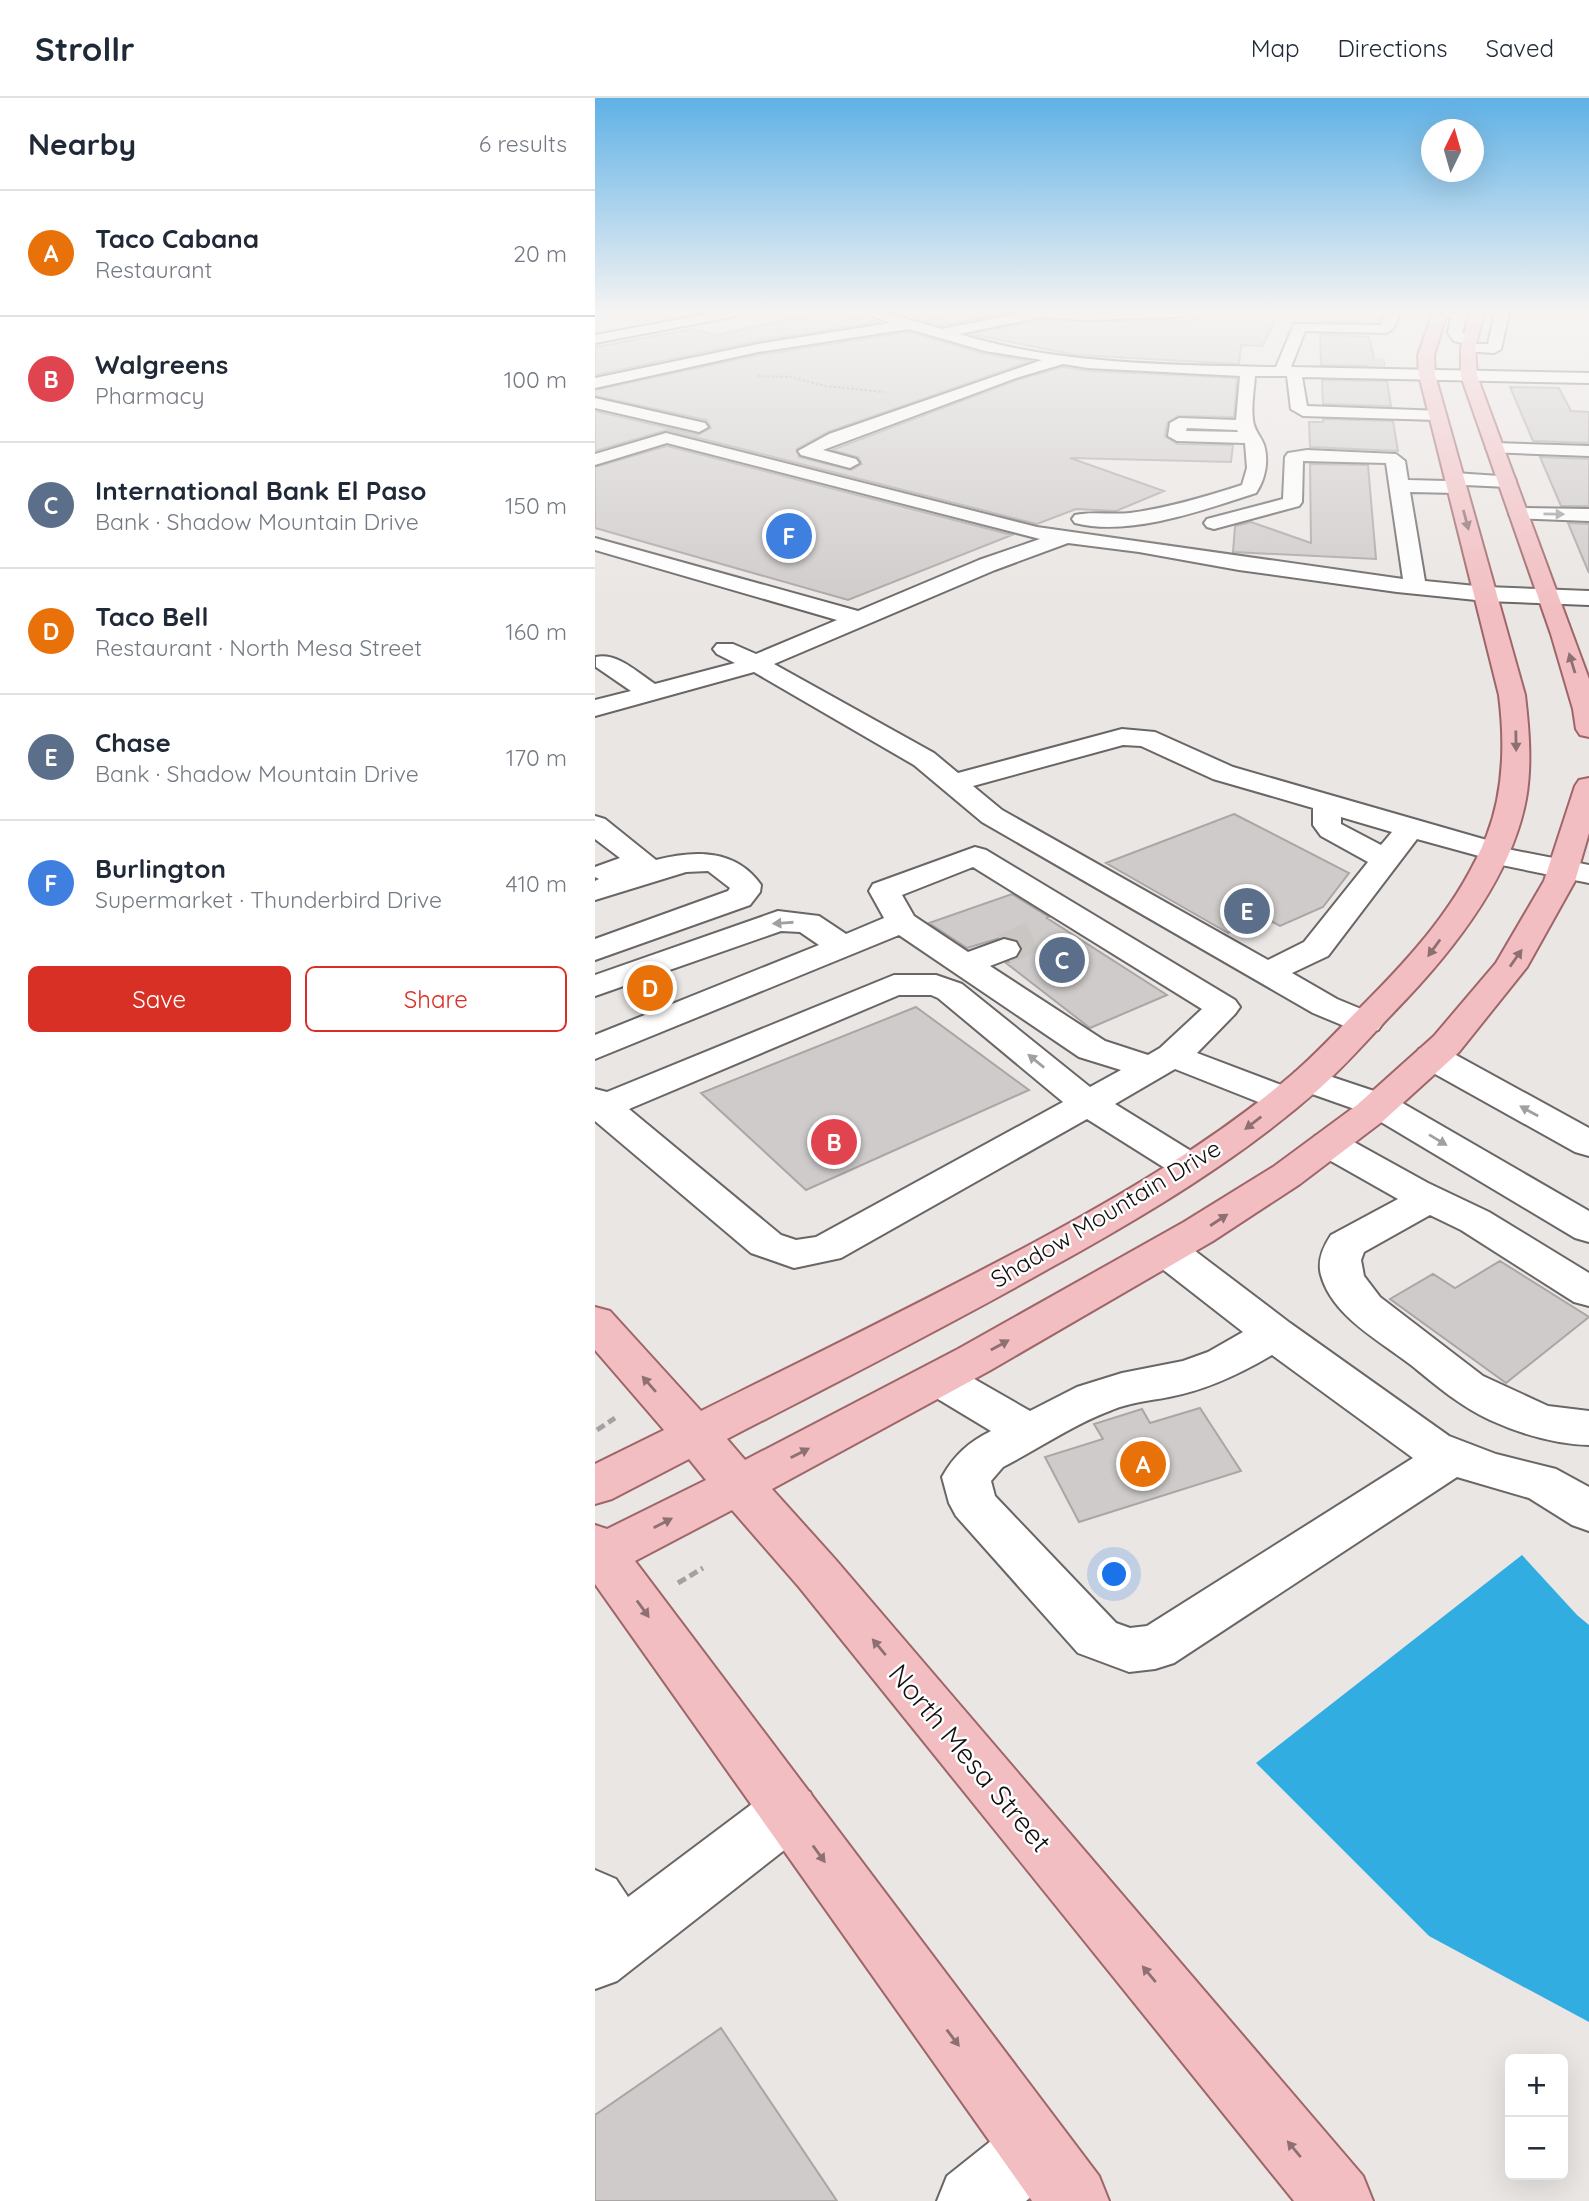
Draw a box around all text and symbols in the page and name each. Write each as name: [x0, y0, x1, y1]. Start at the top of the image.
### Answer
text: Strollr: [35, 28, 135, 69]
text: Map: [1251, 33, 1300, 63]
text: Directions: [1338, 33, 1448, 63]
text: Saved: [1486, 33, 1554, 63]
north arrow: [1421, 119, 1484, 182]
text: Nearby: [28, 125, 136, 163]
text: 6 results: [479, 129, 567, 158]
text: Taco Cabana: [95, 222, 259, 255]
text: A: [44, 239, 58, 268]
text: 20 m: [513, 239, 567, 268]
text: Restaurant: [95, 255, 212, 284]
text: Walgreens: [95, 348, 228, 381]
text: B: [43, 365, 59, 394]
text: 100 m: [504, 365, 567, 394]
text: Pharmacy: [95, 381, 204, 410]
text: International Bank El Paso: [95, 474, 426, 507]
text: C: [44, 491, 58, 520]
text: 150 m: [505, 491, 567, 520]
text: Bank · Shadow Mountain Drive: [95, 507, 419, 536]
one-way arrow: [1461, 509, 1472, 531]
one-way arrow: [1543, 509, 1565, 520]
pin: F: [766, 510, 812, 562]
text: Taco Bell: [95, 600, 208, 633]
text: D: [43, 617, 59, 646]
text: 160 m: [505, 617, 567, 646]
text: Restaurant · North Mesa Street: [95, 633, 422, 662]
one-way arrow: [1567, 653, 1577, 674]
text: Chase: [95, 726, 171, 759]
one-way arrow: [1510, 731, 1522, 753]
text: E: [44, 743, 58, 772]
text: 170 m: [506, 743, 567, 772]
text: Bank · Shadow Mountain Drive: [95, 759, 419, 788]
text: Burlington: [95, 852, 226, 885]
text: F: [45, 869, 57, 898]
text: 410 m: [506, 869, 567, 898]
text: Supermarket · Thunderbird Drive: [95, 885, 442, 914]
pin: E: [1224, 885, 1270, 937]
one-way arrow: [772, 918, 794, 929]
pin: C: [1039, 934, 1085, 986]
one-way arrow: [1427, 939, 1441, 957]
one-way arrow: [1509, 949, 1523, 967]
pin: D: [627, 962, 673, 1014]
button: Save: [28, 966, 291, 1032]
button: Share: [305, 966, 567, 1032]
one-way arrow: [1027, 1054, 1044, 1069]
one-way arrow: [1520, 1105, 1539, 1117]
one-way arrow: [1245, 1115, 1263, 1130]
pin: B: [811, 1116, 857, 1168]
street label: Shadow Mountain Drive: [985, 1133, 1226, 1294]
one-way arrow: [1428, 1133, 1448, 1145]
one-way arrow: [1210, 1214, 1229, 1227]
one-way arrow: [991, 1339, 1010, 1351]
one-way arrow: [641, 1375, 657, 1393]
pin: A: [1120, 1438, 1166, 1490]
one-way arrow: [790, 1447, 810, 1458]
one-way arrow: [653, 1518, 673, 1529]
your location: [1097, 1557, 1131, 1591]
one-way arrow: [636, 1600, 650, 1618]
one-way arrow: [872, 1639, 887, 1656]
street label: North Mesa Street: [882, 1657, 1059, 1859]
one-way arrow: [812, 1845, 826, 1863]
one-way arrow: [1142, 1965, 1157, 1982]
one-way arrow: [945, 2029, 959, 2047]
map controls: [1505, 2054, 1568, 2180]
button: +: [1505, 2054, 1568, 2117]
button: −: [1505, 2117, 1568, 2180]
one-way arrow: [1287, 2140, 1302, 2157]

